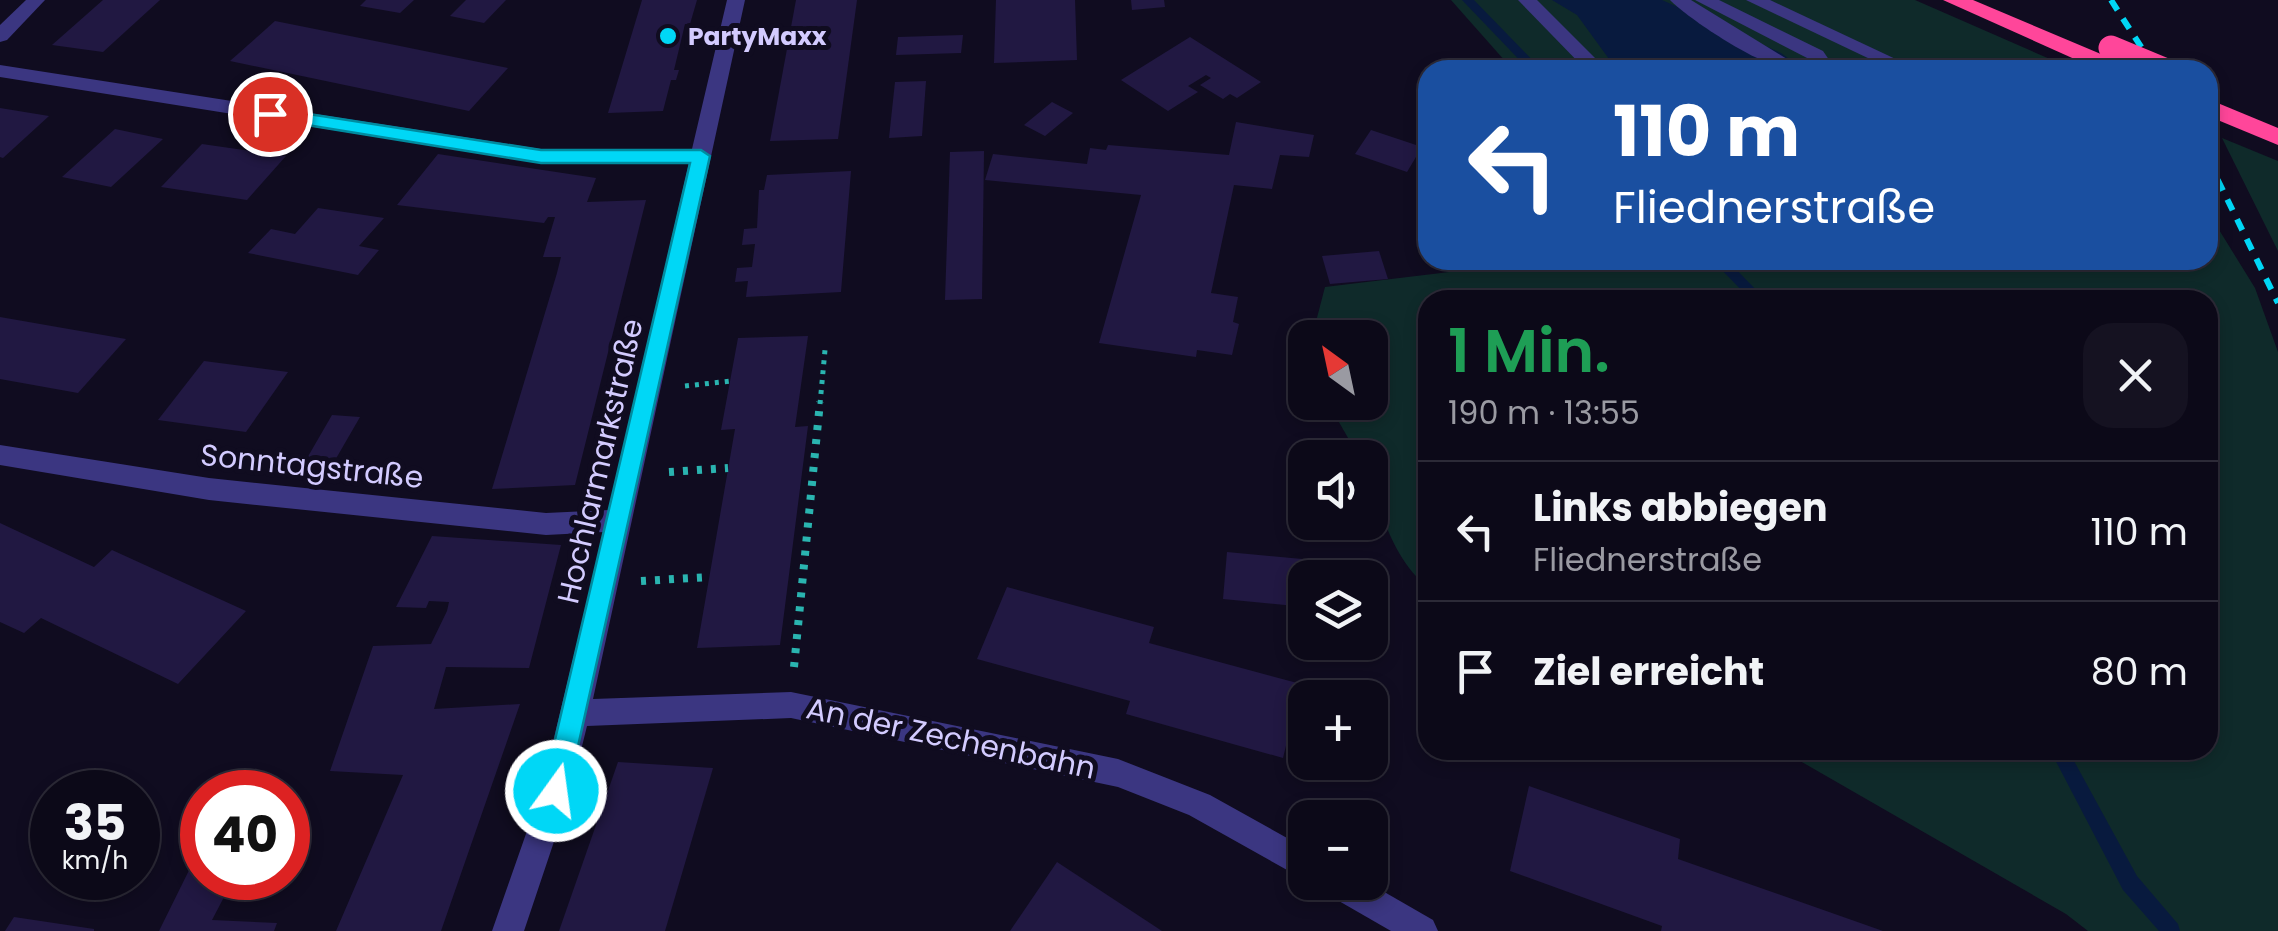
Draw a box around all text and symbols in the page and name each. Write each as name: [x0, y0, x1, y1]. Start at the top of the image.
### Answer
place label: PartyMaxx: [688, 19, 827, 54]
marker: PartyMaxx: [657, 25, 679, 47]
pin: [228, 72, 313, 157]
text: 110 m: [1613, 82, 1800, 181]
icon: arrive: [243, 87, 298, 142]
icon: left: [1448, 100, 1578, 230]
text: Fliednerstraße: [1613, 176, 1935, 239]
text: 1 Min.: [1448, 309, 1610, 393]
street label: Hochlarmarkstraße: [546, 314, 654, 608]
north arrow: [1288, 320, 1388, 420]
map controls: [1288, 320, 1388, 900]
button: close: [2083, 323, 2188, 428]
text: 190 m · 13:55: [1448, 390, 1640, 435]
street label: Sonntagstraße: [198, 433, 426, 499]
button: sound: [1288, 440, 1388, 540]
text: Links abbiegen: [1533, 481, 1828, 534]
icon: left: [1448, 504, 1503, 559]
text: 110 m: [2091, 505, 2188, 558]
text: Fliednerstraße: [1533, 537, 1762, 582]
button: layers: [1288, 560, 1388, 660]
icon: arrive: [1448, 644, 1503, 699]
text: Ziel erreicht: [1533, 645, 1764, 698]
text: 80 m: [2091, 645, 2188, 698]
button: +: [1288, 680, 1388, 780]
street label: An der Zechenbahn: [802, 686, 1100, 790]
position arrow: [504, 739, 608, 843]
speed limit sign: 40: [180, 770, 310, 900]
text: 35: [64, 787, 126, 858]
button: −: [1288, 800, 1388, 900]
text: km/h: [62, 843, 128, 878]

